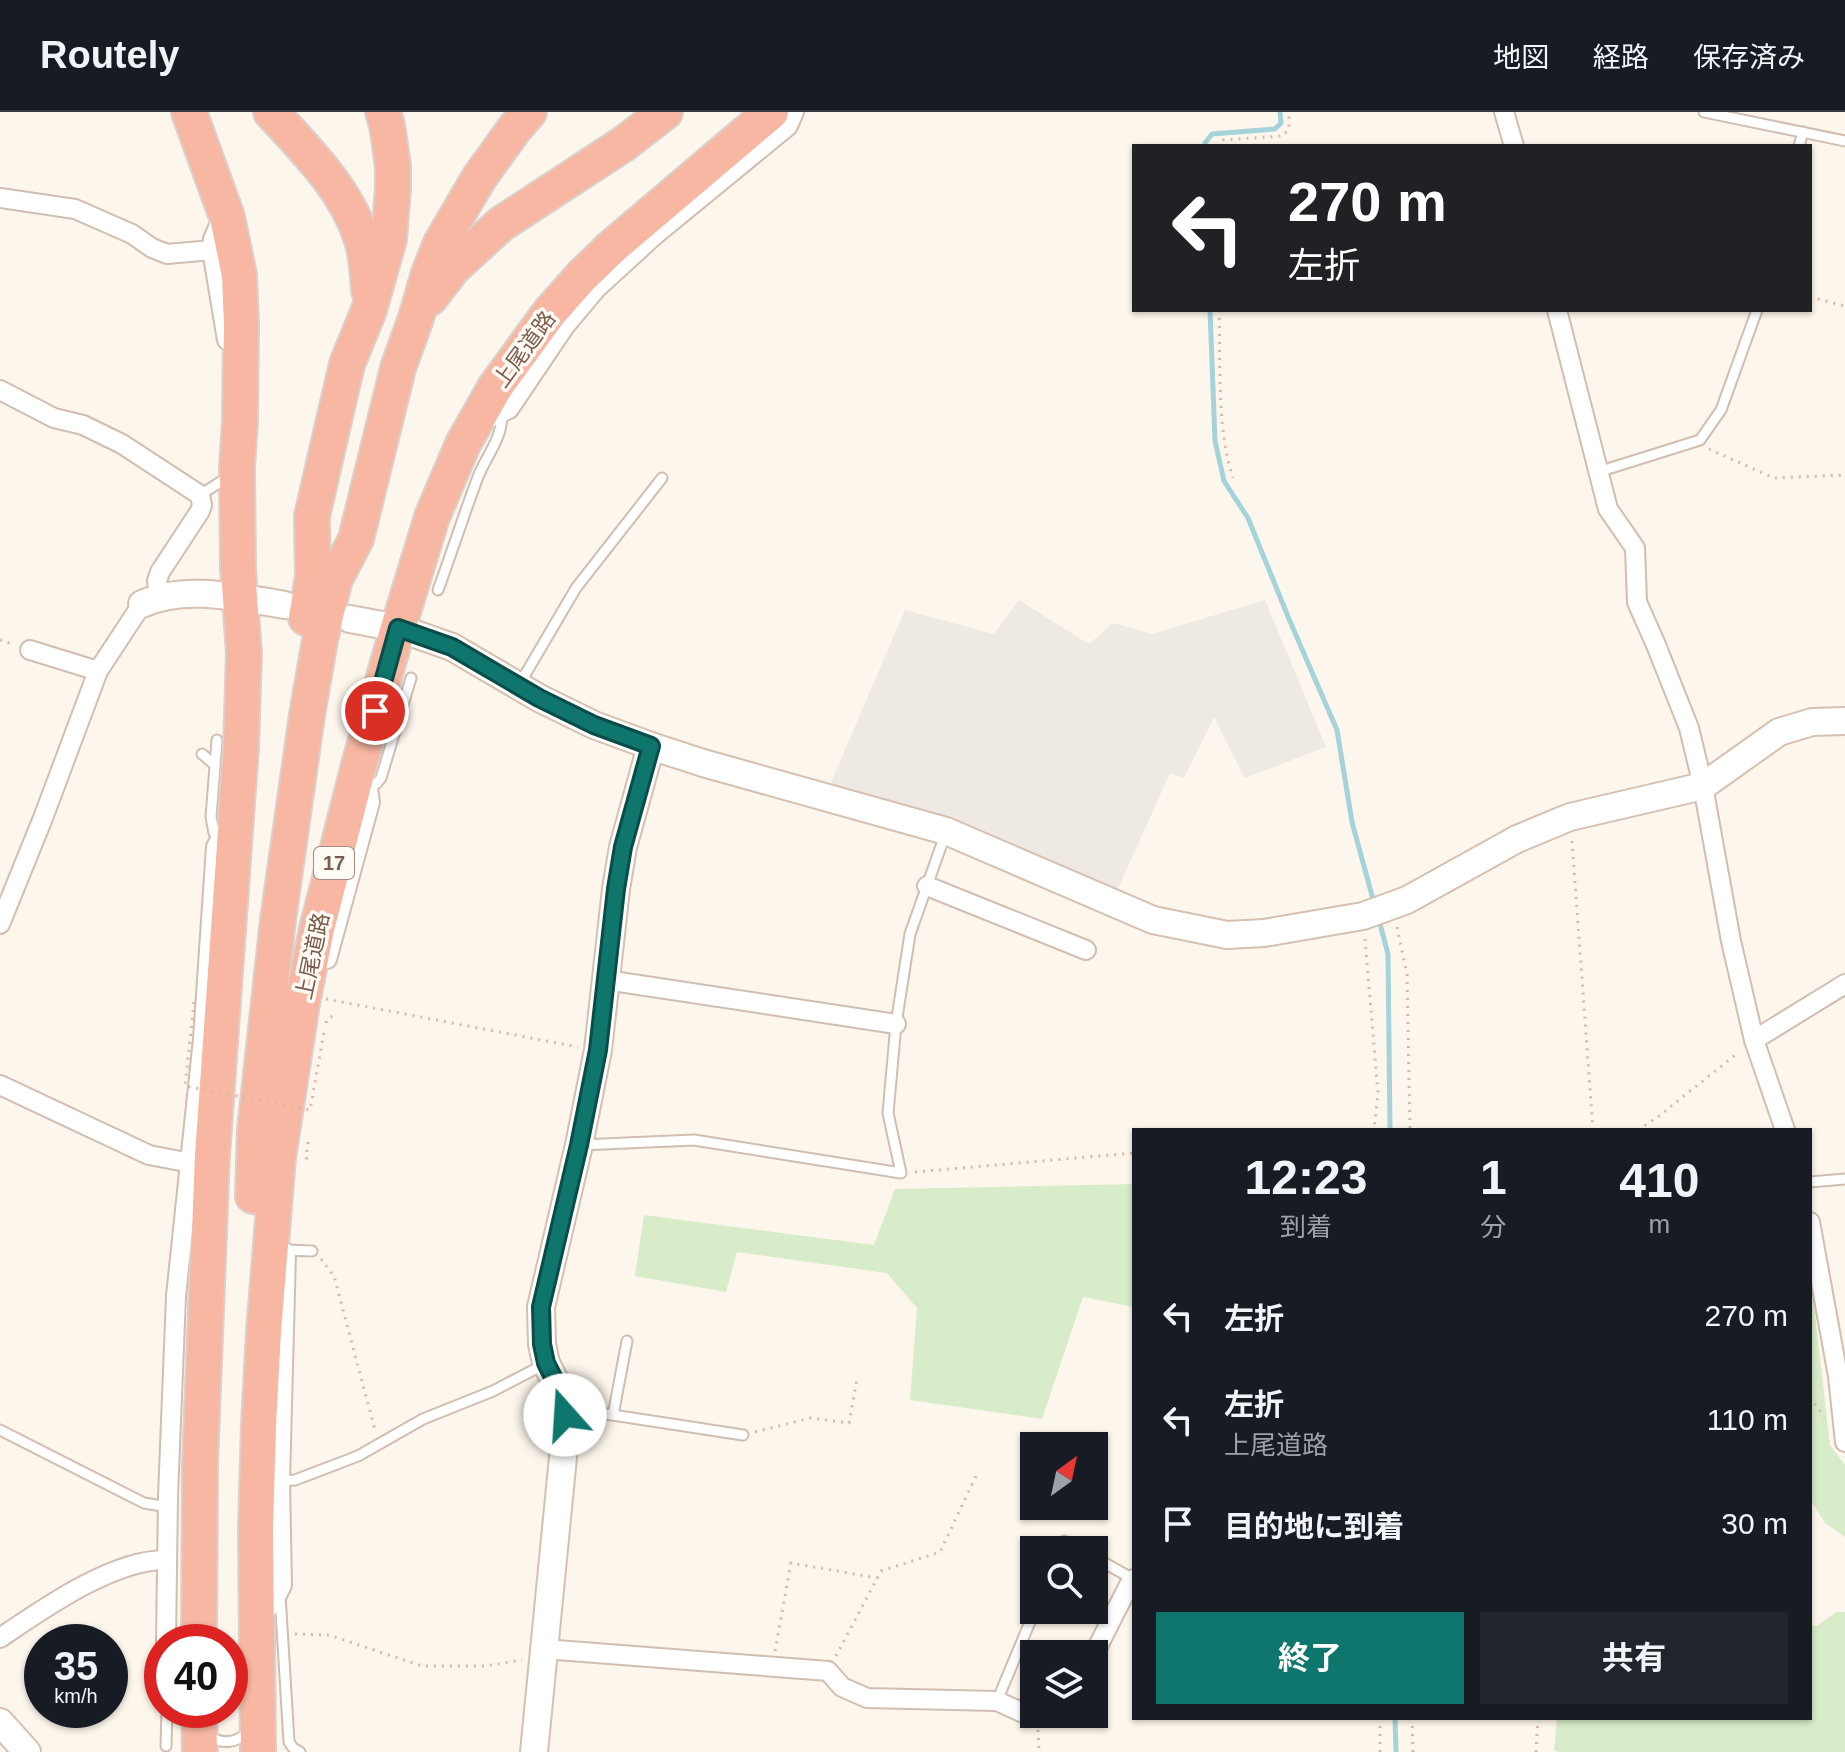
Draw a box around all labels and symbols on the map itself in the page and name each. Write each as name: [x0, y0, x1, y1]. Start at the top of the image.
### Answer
street label: 上尾道路: [488, 306, 560, 392]
pin: [341, 677, 409, 745]
road number: 17: [314, 847, 354, 879]
street label: 上尾道路: [291, 910, 334, 1002]
position arrow: [523, 1373, 607, 1457]
north arrow: [1020, 1432, 1108, 1520]
speed limit sign: 40: [144, 1624, 248, 1728]

